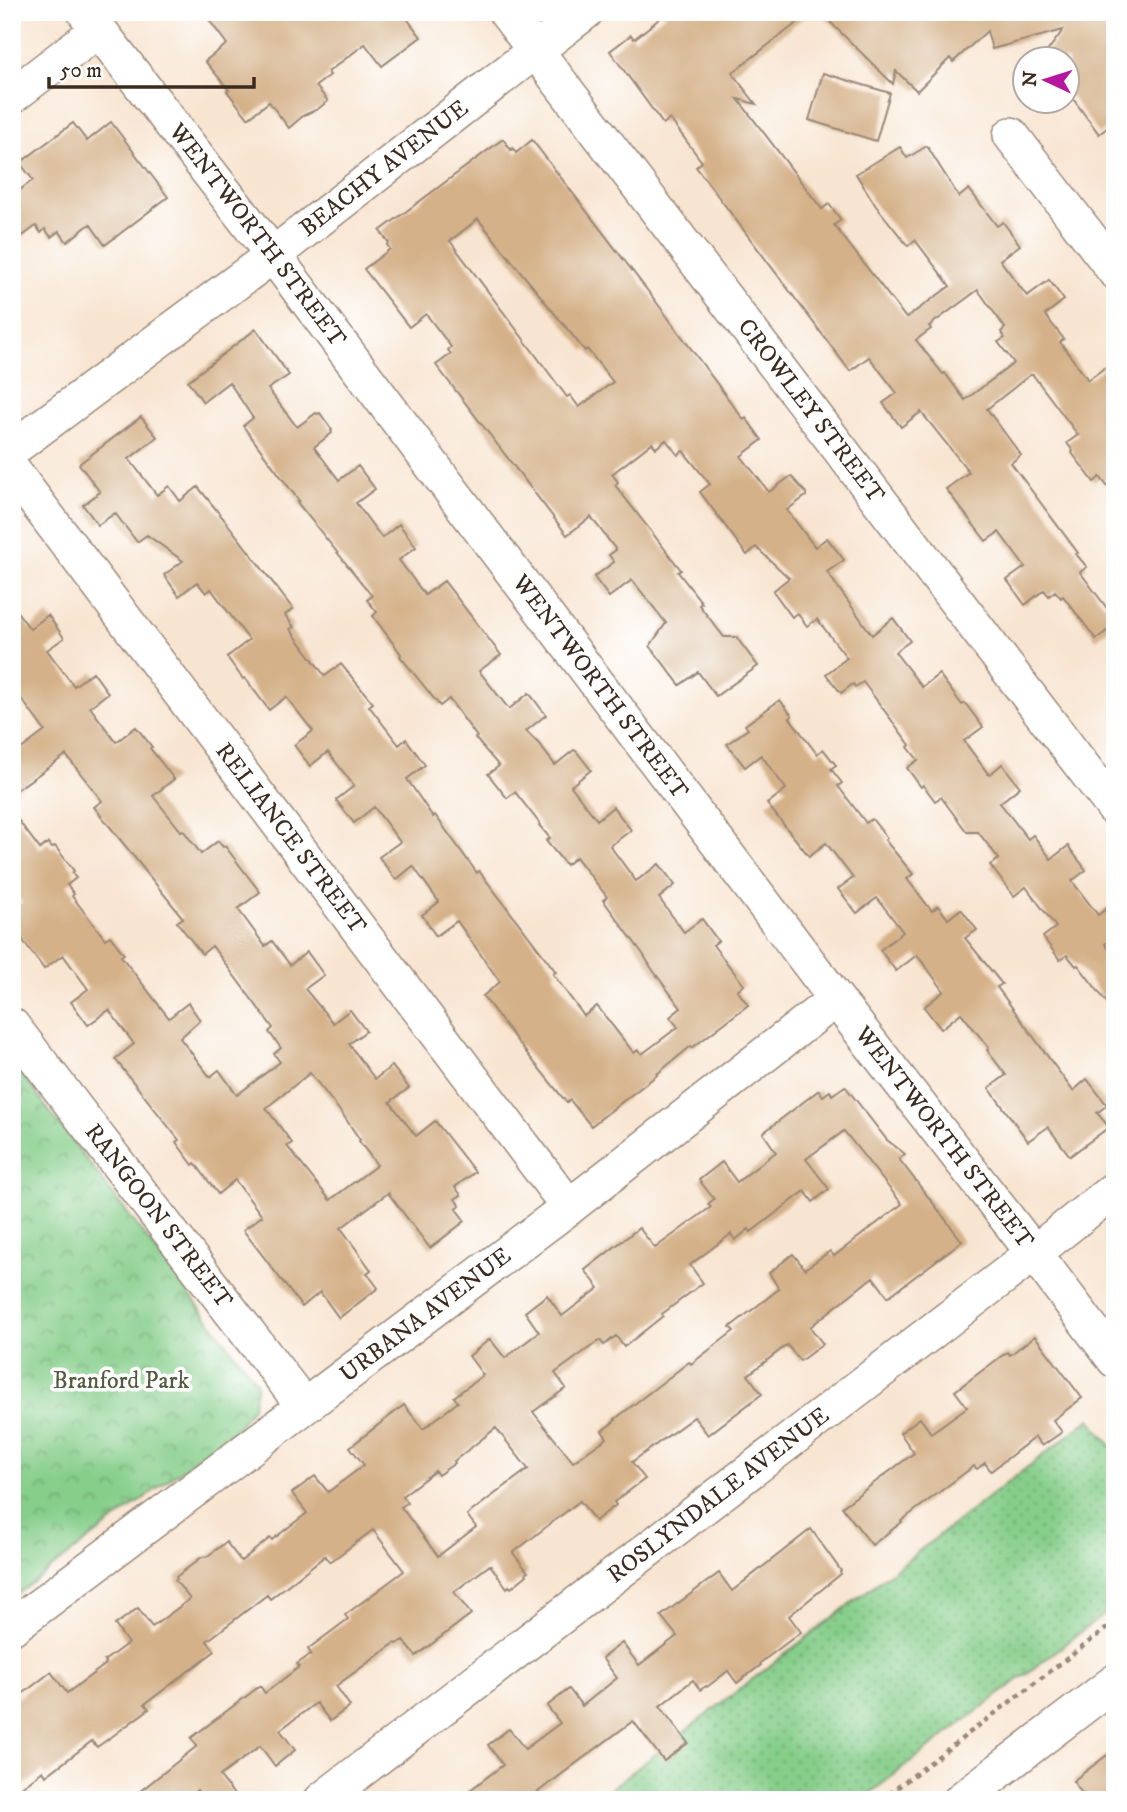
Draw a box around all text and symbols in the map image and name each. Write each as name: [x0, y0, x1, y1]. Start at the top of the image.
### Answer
scale bar: [49, 46, 254, 90]
north arrow: [1012, 46, 1082, 116]
text: 50 m: [60, 58, 102, 84]
text: N: [1019, 70, 1043, 88]
street label: BEACHY AVENUE: [294, 93, 475, 244]
street label: WENTWORTH STREET: [161, 117, 352, 353]
street label: CROWLEY STREET: [731, 313, 891, 509]
street label: WENTWORTH STREET: [505, 568, 695, 805]
street label: RELIANCE STREET: [209, 737, 372, 940]
street label: WENTWORTH STREET: [847, 1020, 1040, 1255]
street label: RANGOON STREET: [78, 1118, 239, 1315]
street label: URBANA AVENUE: [334, 1241, 517, 1389]
park label: Branford Park: [53, 1366, 189, 1396]
street label: ROSLYNDALE AVENUE: [602, 1401, 835, 1590]

